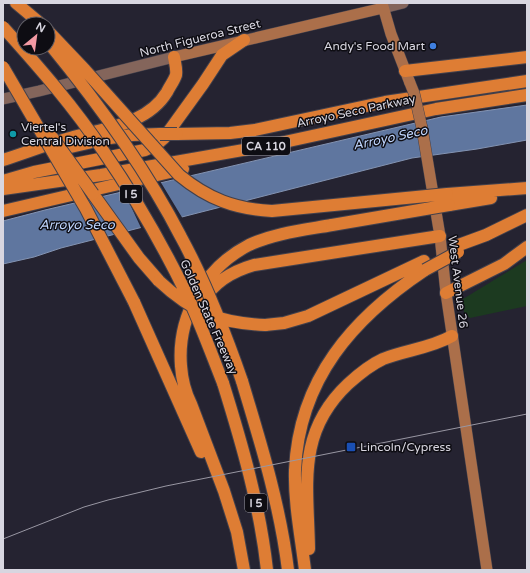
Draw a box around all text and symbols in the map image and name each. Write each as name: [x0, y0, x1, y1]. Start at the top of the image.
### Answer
north arrow: [16, 16, 56, 56]
street label: North Figueroa Street: [138, 16, 262, 60]
text: N: [34, 20, 48, 36]
place label: Andy's Food Mart: [324, 39, 425, 53]
marker: Andy's Food Mart: [428, 41, 438, 51]
street label: Arroyo Seco Parkway: [295, 91, 417, 130]
place label: Viertel's Central Division: [21, 120, 110, 148]
water label: Arroyo Seco: [352, 122, 430, 154]
marker: Viertel's Central Division: [8, 129, 18, 139]
road number: CA 110: [242, 137, 290, 155]
road number: I 5: [120, 185, 142, 203]
water label: Arroyo Seco: [39, 217, 116, 233]
street label: West Avenue 26: [445, 235, 471, 329]
street label: Golden State Freeway: [177, 257, 241, 377]
place label: Lincoln/Cypress: [360, 440, 451, 454]
marker: Lincoln/Cypress: [345, 441, 357, 453]
road number: I 5: [245, 494, 267, 512]

